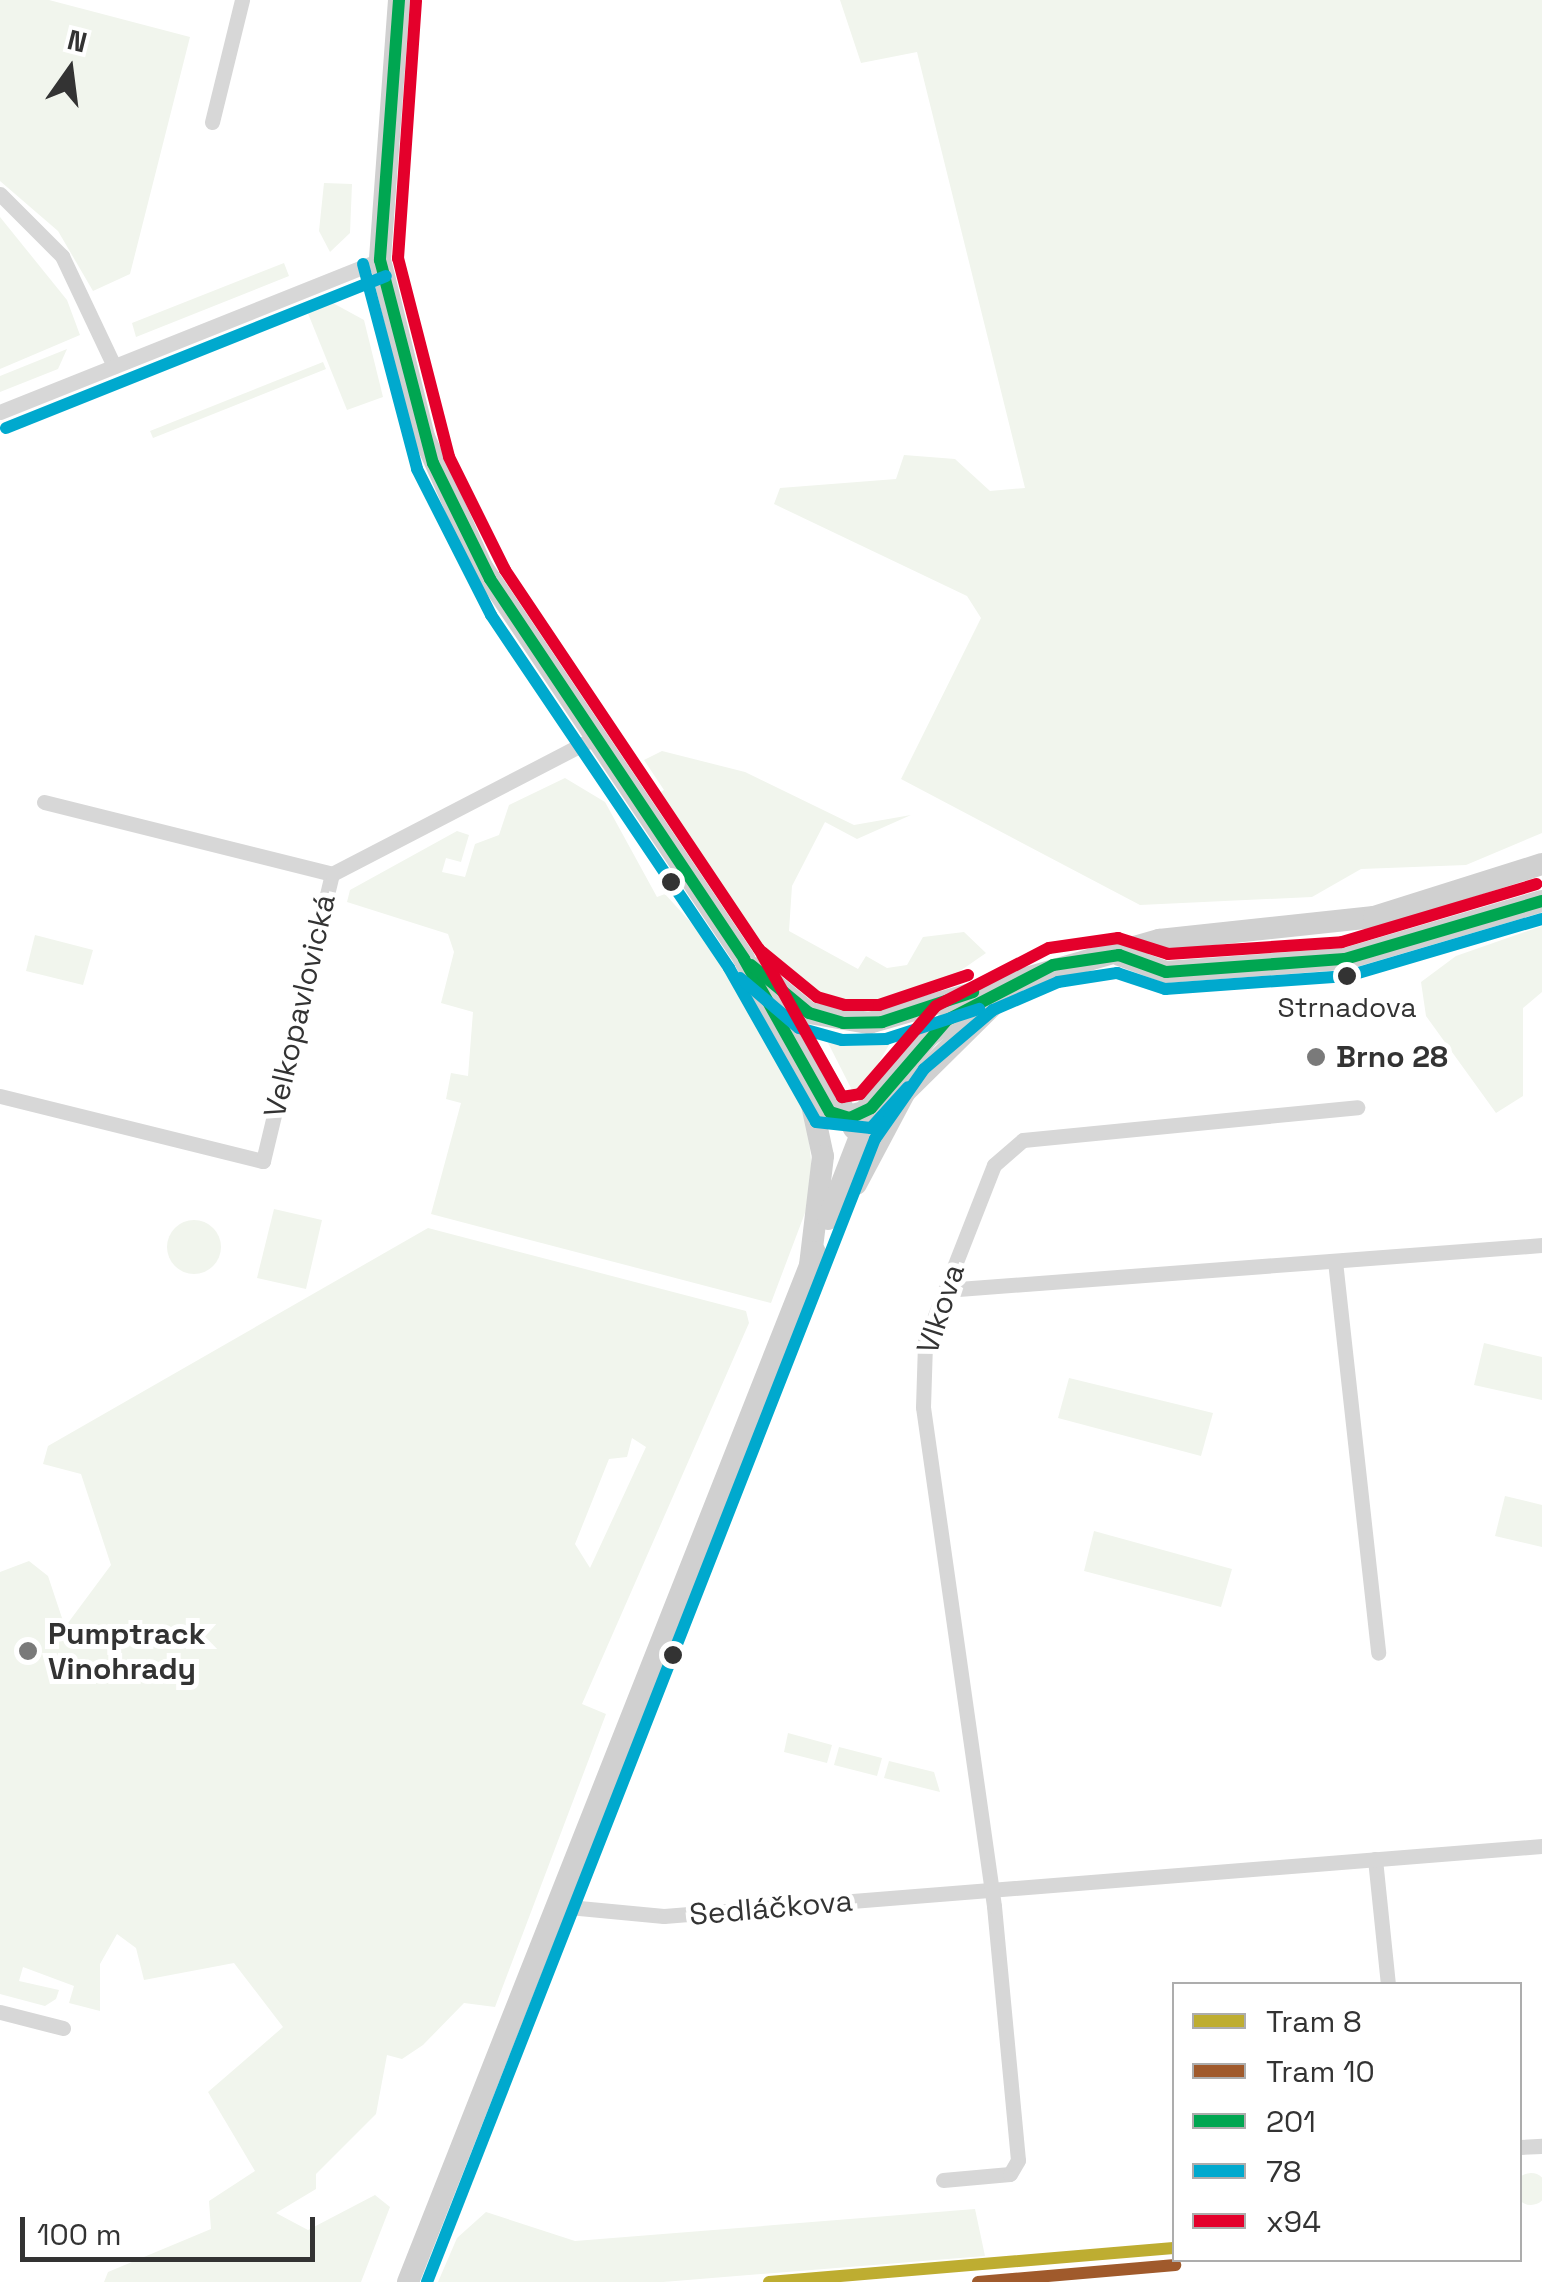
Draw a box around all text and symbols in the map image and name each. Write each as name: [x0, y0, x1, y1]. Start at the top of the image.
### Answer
north arrow: [20, 20, 120, 120]
text: N: [64, 21, 91, 61]
unlabelled marker: [661, 872, 681, 892]
street label: Velkopavlovická: [257, 891, 343, 1121]
marker: Strnadova: [1337, 966, 1357, 986]
place label: Strnadova: [1277, 990, 1417, 1024]
place label: Brno 28: [1336, 1039, 1448, 1075]
marker: Brno 28: [1305, 1046, 1327, 1068]
street label: Vlkova: [910, 1260, 972, 1358]
place label: Pumptrack Vinohrady: [48, 1616, 206, 1686]
marker: Pumptrack Vinohrady: [17, 1640, 39, 1662]
unlabelled marker: [663, 1645, 683, 1665]
street label: Sedláčkova: [688, 1883, 854, 1933]
legend: [1172, 1982, 1522, 2262]
text: Tram 8: [1266, 2002, 1362, 2041]
text: Tram 10: [1266, 2052, 1375, 2091]
text: 201: [1266, 2102, 1316, 2141]
text: 78: [1266, 2152, 1302, 2191]
scale bar: [25, 2197, 320, 2259]
text: x94: [1266, 2202, 1321, 2241]
text: 100 m: [37, 2215, 122, 2254]

